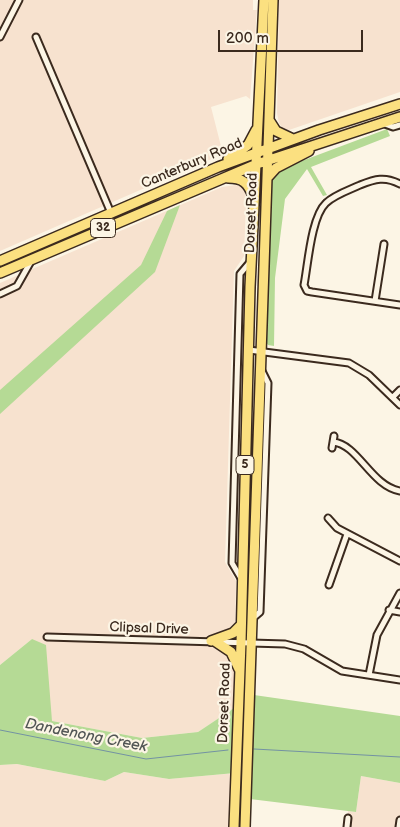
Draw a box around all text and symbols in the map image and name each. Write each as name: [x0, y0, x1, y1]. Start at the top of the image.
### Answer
scale bar: [220, 20, 365, 52]
text: 200 m: [226, 29, 269, 48]
street label: Canterbury Road: [139, 135, 245, 193]
street label: Dorset Road: [242, 173, 262, 253]
road number: 32: [90, 218, 116, 238]
road number: 5: [236, 456, 254, 474]
street label: Clipsal Drive: [109, 619, 189, 639]
street label: Dorset Road: [215, 663, 235, 743]
water label: Dandenong Creek: [24, 715, 148, 757]

